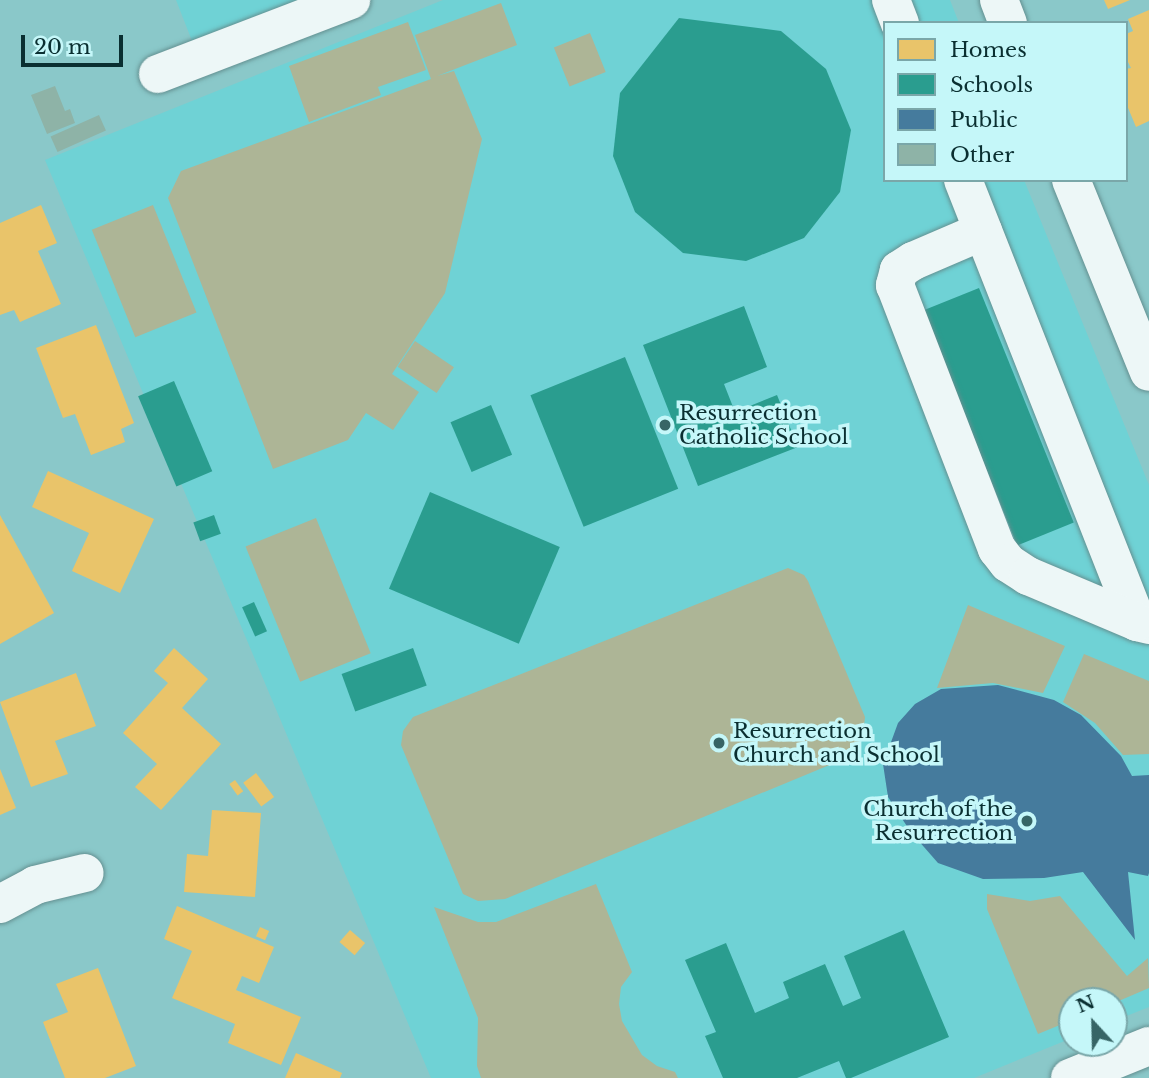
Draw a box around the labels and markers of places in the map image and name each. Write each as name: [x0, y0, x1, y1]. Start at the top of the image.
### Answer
place label: Resurrection Catholic School: [679, 400, 848, 450]
marker: Resurrection Catholic School: [657, 417, 673, 433]
place label: Resurrection Church and School: [733, 718, 940, 768]
marker: Resurrection Church and School: [711, 735, 727, 751]
place label: Church of the Resurrection: [863, 796, 1013, 846]
marker: Church of the Resurrection: [1019, 813, 1035, 829]

